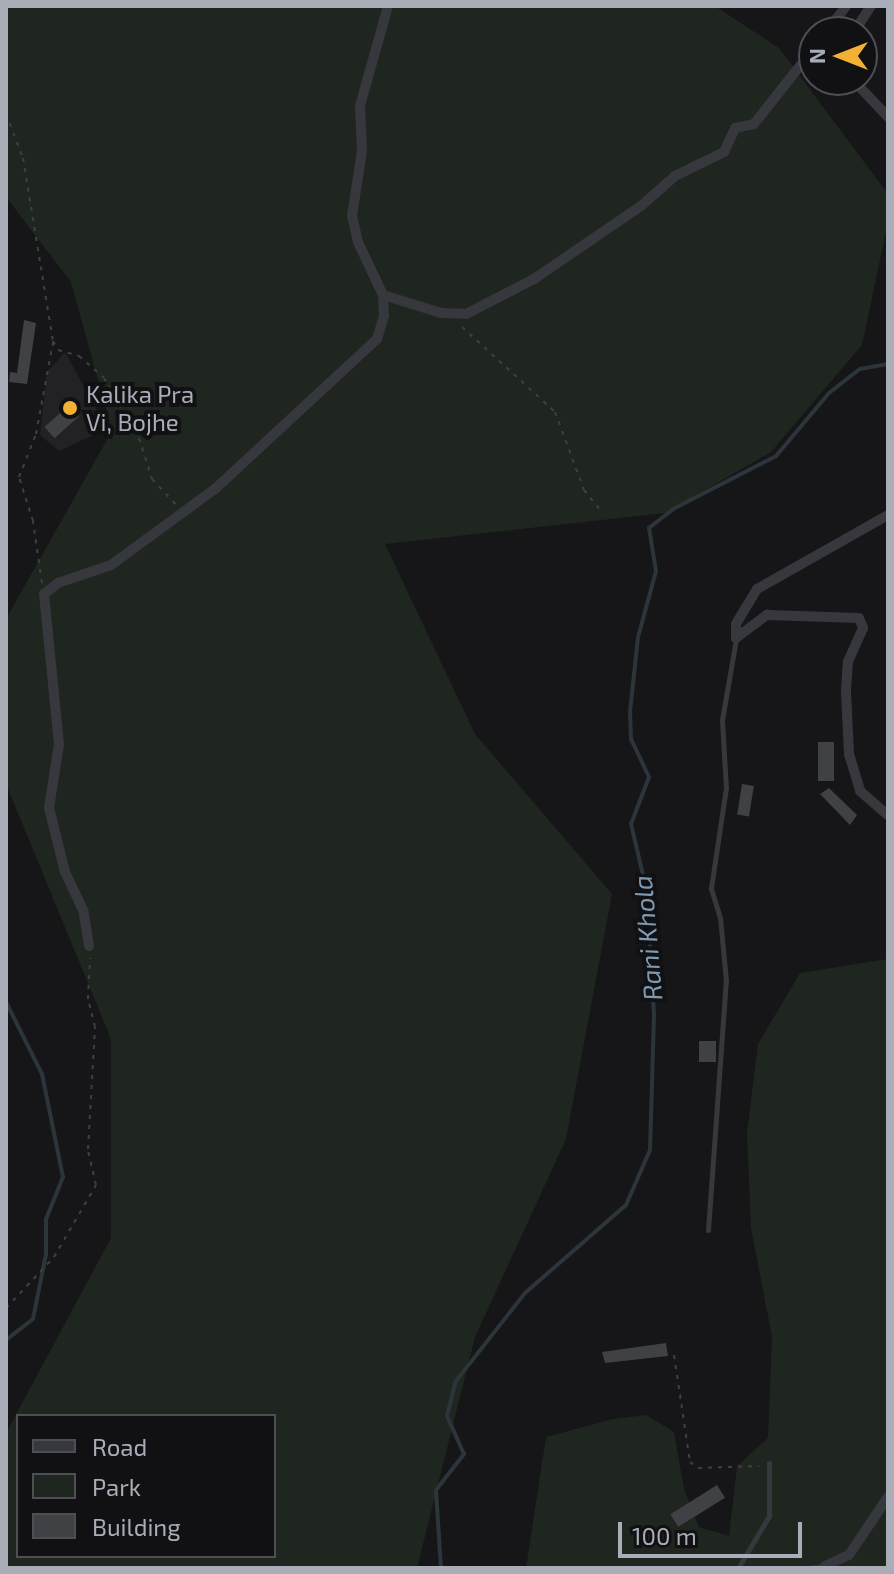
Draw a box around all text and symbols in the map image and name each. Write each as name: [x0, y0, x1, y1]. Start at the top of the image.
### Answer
north arrow: [798, 16, 878, 96]
text: N: [803, 48, 829, 64]
place label: Kalika Pra Vi, Bojhe: [86, 380, 194, 436]
marker: Kalika Pra Vi, Bojhe: [61, 399, 79, 417]
water label: Rani Khola: [626, 874, 668, 1002]
legend: [16, 1414, 276, 1558]
text: Road: [92, 1432, 147, 1461]
text: Park: [92, 1472, 141, 1501]
scale bar: [622, 1506, 806, 1556]
text: Building: [92, 1512, 181, 1541]
text: 100 m: [632, 1521, 697, 1550]

